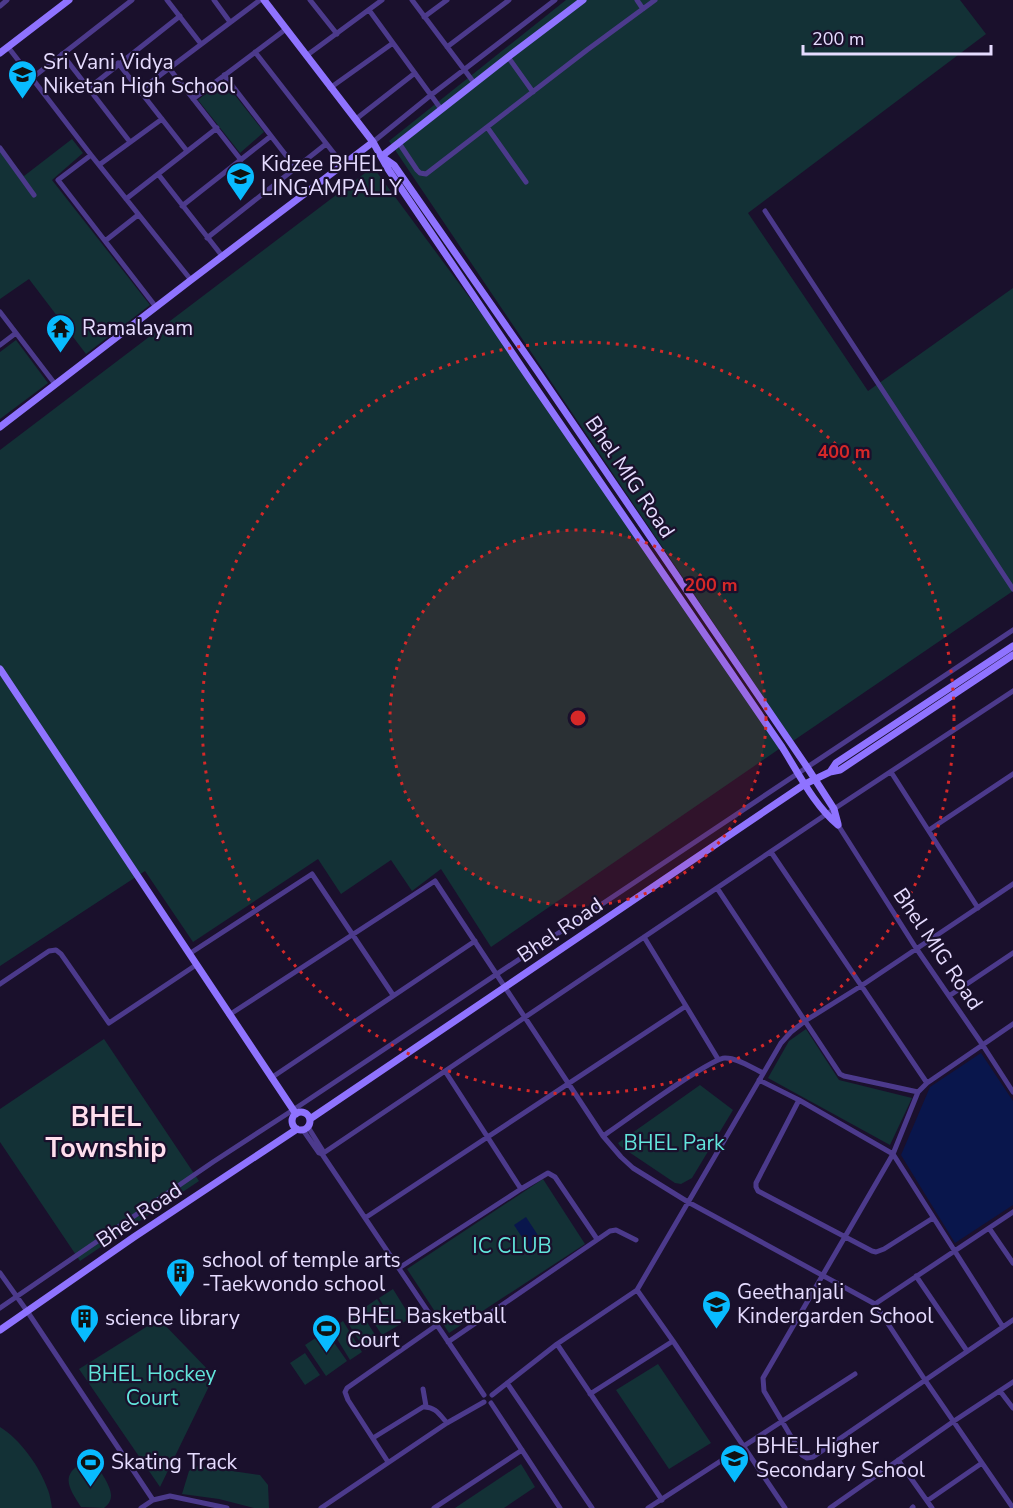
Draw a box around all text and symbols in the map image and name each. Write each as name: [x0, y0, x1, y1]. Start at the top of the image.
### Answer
scale bar: [803, 18, 990, 56]
text: 200 m: [812, 27, 864, 51]
place label: Sri Vani Vidya Niketan High School: [43, 48, 236, 100]
school or university icon: Sri Vani Vidya Niketan High School: [6, 58, 38, 100]
place label: Kidzee BHEL LINGAMPALLY: [261, 150, 402, 202]
school or university icon: Kidzee BHEL LINGAMPALLY: [224, 160, 256, 202]
temple icon: Ramalayam: [45, 312, 77, 354]
place label: Ramalayam: [82, 314, 193, 342]
street label: Bhel MIG Road: [579, 410, 681, 544]
text: 400 m: [817, 440, 871, 464]
text: 200 m: [684, 573, 738, 597]
centre of rings: [568, 708, 588, 728]
street label: Bhel MIG Road: [887, 882, 989, 1016]
street label: Bhel Road: [512, 891, 608, 969]
district label: BHEL Township: [46, 1099, 166, 1167]
park label: BHEL Park: [623, 1129, 725, 1157]
street label: Bhel Road: [91, 1176, 187, 1254]
park label: IC CLUB: [472, 1232, 552, 1260]
place label: school of temple arts -Taekwondo school: [202, 1246, 401, 1298]
building icon: school of temple arts -Taekwondo school: [165, 1256, 197, 1298]
place label: Geethanjali Kindergarden School: [737, 1278, 934, 1330]
school or university icon: Geethanjali Kindergarden School: [700, 1288, 732, 1330]
building icon: science library: [68, 1302, 100, 1344]
place label: BHEL Basketball Court: [347, 1302, 507, 1354]
place label: science library: [105, 1304, 240, 1332]
sports icon: BHEL Basketball Court: [310, 1312, 342, 1354]
park label: BHEL Hockey Court: [88, 1360, 217, 1412]
place label: BHEL Higher Secondary School: [756, 1432, 926, 1484]
school or university icon: BHEL Higher Secondary School: [719, 1442, 751, 1484]
sports icon: Skating Track: [74, 1446, 106, 1488]
place label: Skating Track: [111, 1448, 238, 1476]

